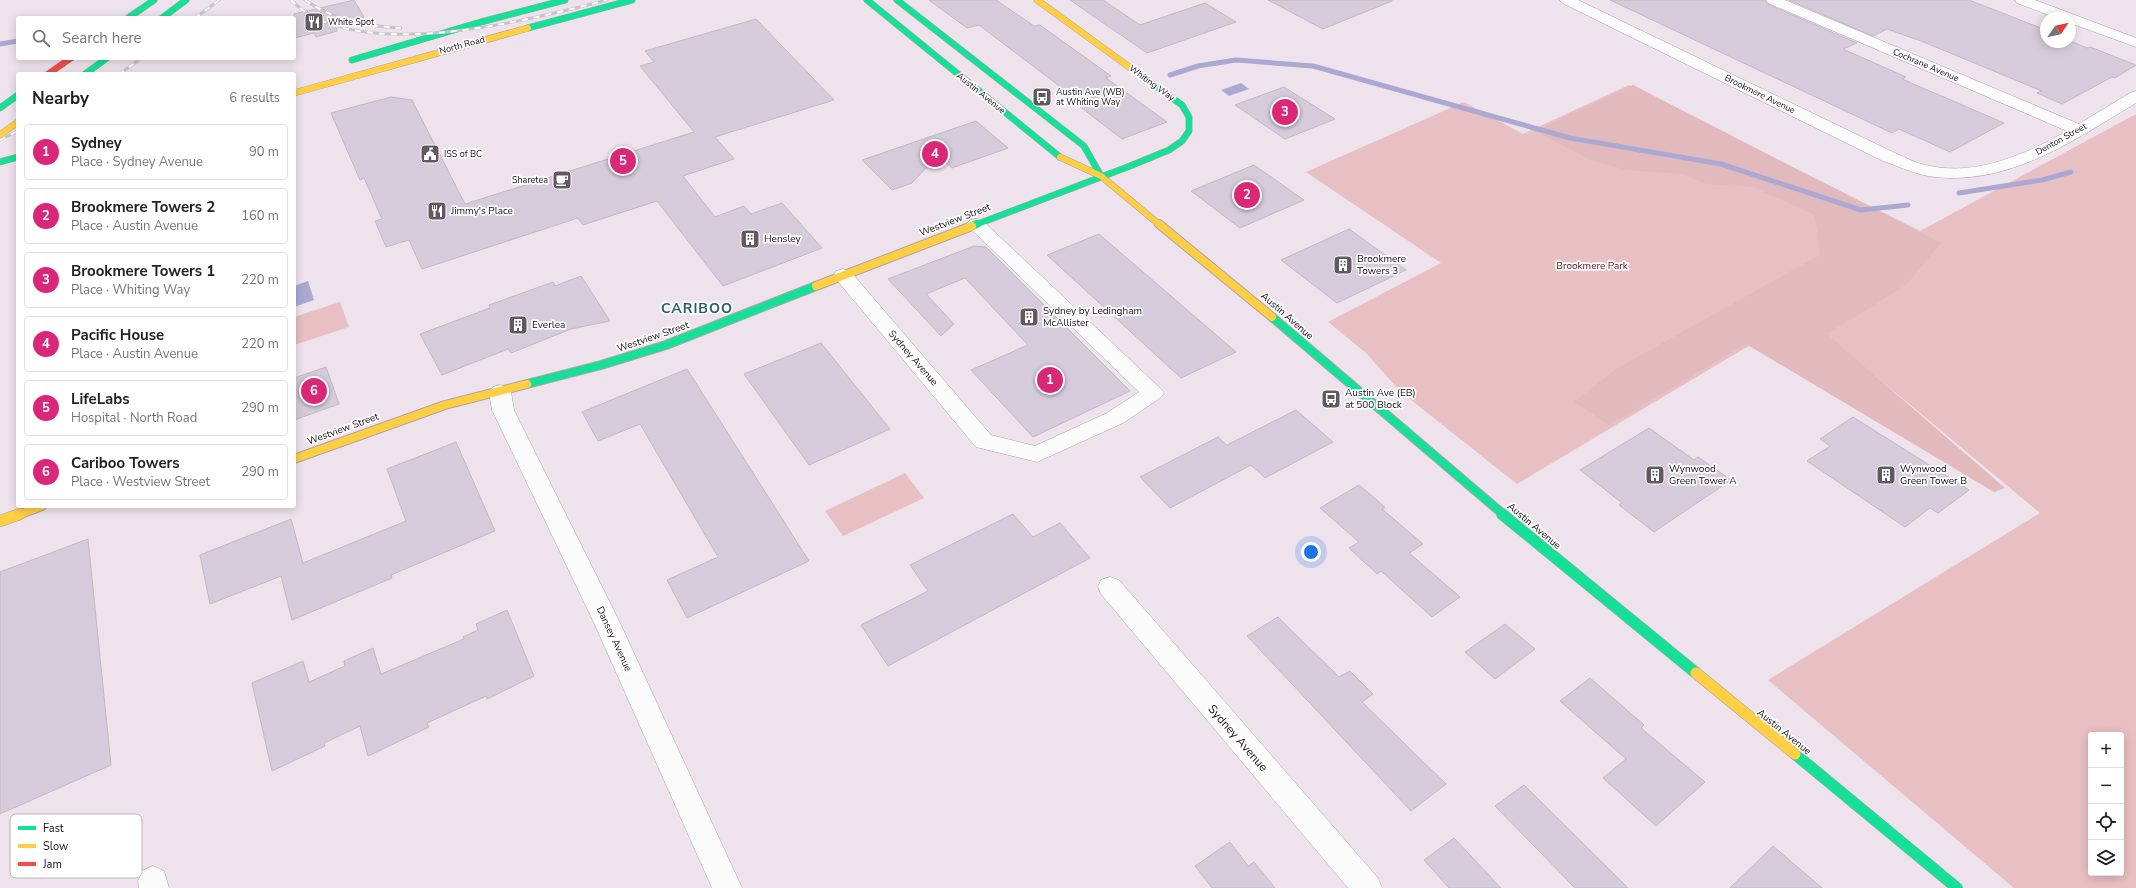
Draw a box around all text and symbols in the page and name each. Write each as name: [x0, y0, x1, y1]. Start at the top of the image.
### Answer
restaurant icon: White Spot: [303, 11, 325, 33]
north arrow: [2040, 12, 2076, 48]
search box: [16, 16, 296, 60]
place label: White Spot: [328, 16, 375, 28]
icon: search: [30, 27, 52, 49]
text: Search here: [62, 28, 142, 48]
street label: North Road: [438, 33, 486, 57]
street label: Cochrane Avenue: [1891, 46, 1961, 84]
street label: Whiting Way: [1127, 62, 1178, 104]
street label: Austin Avenue: [954, 70, 1008, 116]
street label: Brookmere Avenue: [1723, 72, 1797, 116]
bus stop icon: Austin Ave (WB) at Whiting Way: [1031, 86, 1053, 108]
place label: Austin Ave (WB) at Whiting Way: [1056, 86, 1125, 108]
text: Nearby: [32, 87, 89, 110]
text: 6 results: [229, 89, 280, 107]
pin: 3: [1272, 97, 1298, 127]
street label: Denton Street: [2033, 120, 2089, 158]
text: Sydney: [71, 133, 122, 153]
pin: 4: [922, 139, 948, 169]
text: 1: [42, 143, 50, 161]
text: 90 m: [249, 143, 279, 161]
public building icon: ISS of BC: [419, 143, 441, 165]
pin: 5: [610, 146, 636, 176]
place label: ISS of BC: [444, 148, 482, 160]
text: Place · Sydney Avenue: [71, 153, 203, 171]
cafe icon: Sharetea: [551, 169, 573, 191]
place label: Sharetea: [512, 174, 548, 186]
pin: 2: [1234, 180, 1260, 210]
text: Brookmere Towers 2: [71, 197, 215, 217]
restaurant icon: Jimmy's Place: [426, 200, 448, 222]
street label: Westview Street: [917, 200, 993, 240]
place label: Jimmy's Place: [450, 204, 513, 218]
text: 2: [42, 207, 50, 225]
text: 160 m: [241, 207, 279, 225]
text: Place · Austin Avenue: [71, 217, 198, 235]
building icon: Hensley: [739, 228, 761, 250]
place label: Hensley: [764, 232, 802, 246]
place label: Brookmere Towers 3: [1357, 252, 1406, 278]
building icon: Brookmere Towers 3: [1332, 254, 1354, 276]
park label: Brookmere Park: [1556, 259, 1629, 273]
text: Brookmere Towers 1: [71, 261, 215, 281]
text: 3: [42, 271, 50, 289]
text: 220 m: [241, 271, 279, 289]
text: Place · Whiting Way: [71, 281, 190, 299]
street label: Austin Avenue: [1258, 289, 1316, 343]
district label: CARIBOO: [661, 299, 733, 318]
place label: Sydney by Ledingham McAllister: [1043, 304, 1142, 330]
building icon: Sydney by Ledingham McAllister: [1018, 306, 1040, 328]
building icon: Everlea: [507, 314, 529, 336]
place label: Everlea: [532, 318, 565, 332]
street label: Westview Street: [615, 318, 691, 356]
text: Pacific House: [71, 325, 164, 345]
street label: Sydney Avenue: [885, 327, 941, 389]
text: 4: [42, 335, 50, 353]
text: 220 m: [241, 335, 279, 353]
text: Place · Austin Avenue: [71, 345, 198, 363]
pin: 1: [1037, 365, 1063, 395]
pin: 6: [301, 376, 327, 406]
place label: Austin Ave (EB) at 500 Block: [1345, 386, 1416, 412]
bus stop icon: Austin Ave (EB) at 500 Block: [1320, 388, 1342, 410]
text: LifeLabs: [71, 389, 130, 409]
text: 5: [42, 399, 50, 417]
text: 290 m: [241, 399, 279, 417]
text: Hospital · North Road: [71, 409, 197, 427]
street label: Westview Street: [305, 409, 381, 448]
text: Cariboo Towers: [71, 453, 180, 473]
place label: Wynwood Green Tower A: [1669, 462, 1737, 488]
place label: Wynwood Green Tower B: [1900, 462, 1967, 488]
text: 6: [42, 463, 50, 481]
text: 290 m: [241, 463, 279, 481]
building icon: Wynwood Green Tower A: [1644, 464, 1666, 486]
building icon: Wynwood Green Tower B: [1875, 464, 1897, 486]
text: Place · Westview Street: [71, 473, 210, 491]
street label: Austin Avenue: [1504, 500, 1564, 552]
your location: [1301, 542, 1321, 562]
street label: Dansey Avenue: [593, 604, 635, 674]
street label: Sydney Avenue: [1205, 701, 1271, 775]
street label: Austin Avenue: [1754, 706, 1814, 758]
map controls: [2088, 732, 2124, 876]
button: +: [2088, 732, 2124, 768]
button: −: [2088, 768, 2124, 804]
button: locate: [2088, 804, 2124, 840]
legend: [10, 814, 142, 878]
text: Fast: [43, 821, 64, 836]
text: Slow: [43, 839, 68, 854]
button: layers: [2088, 840, 2124, 876]
text: Jam: [42, 857, 62, 872]

